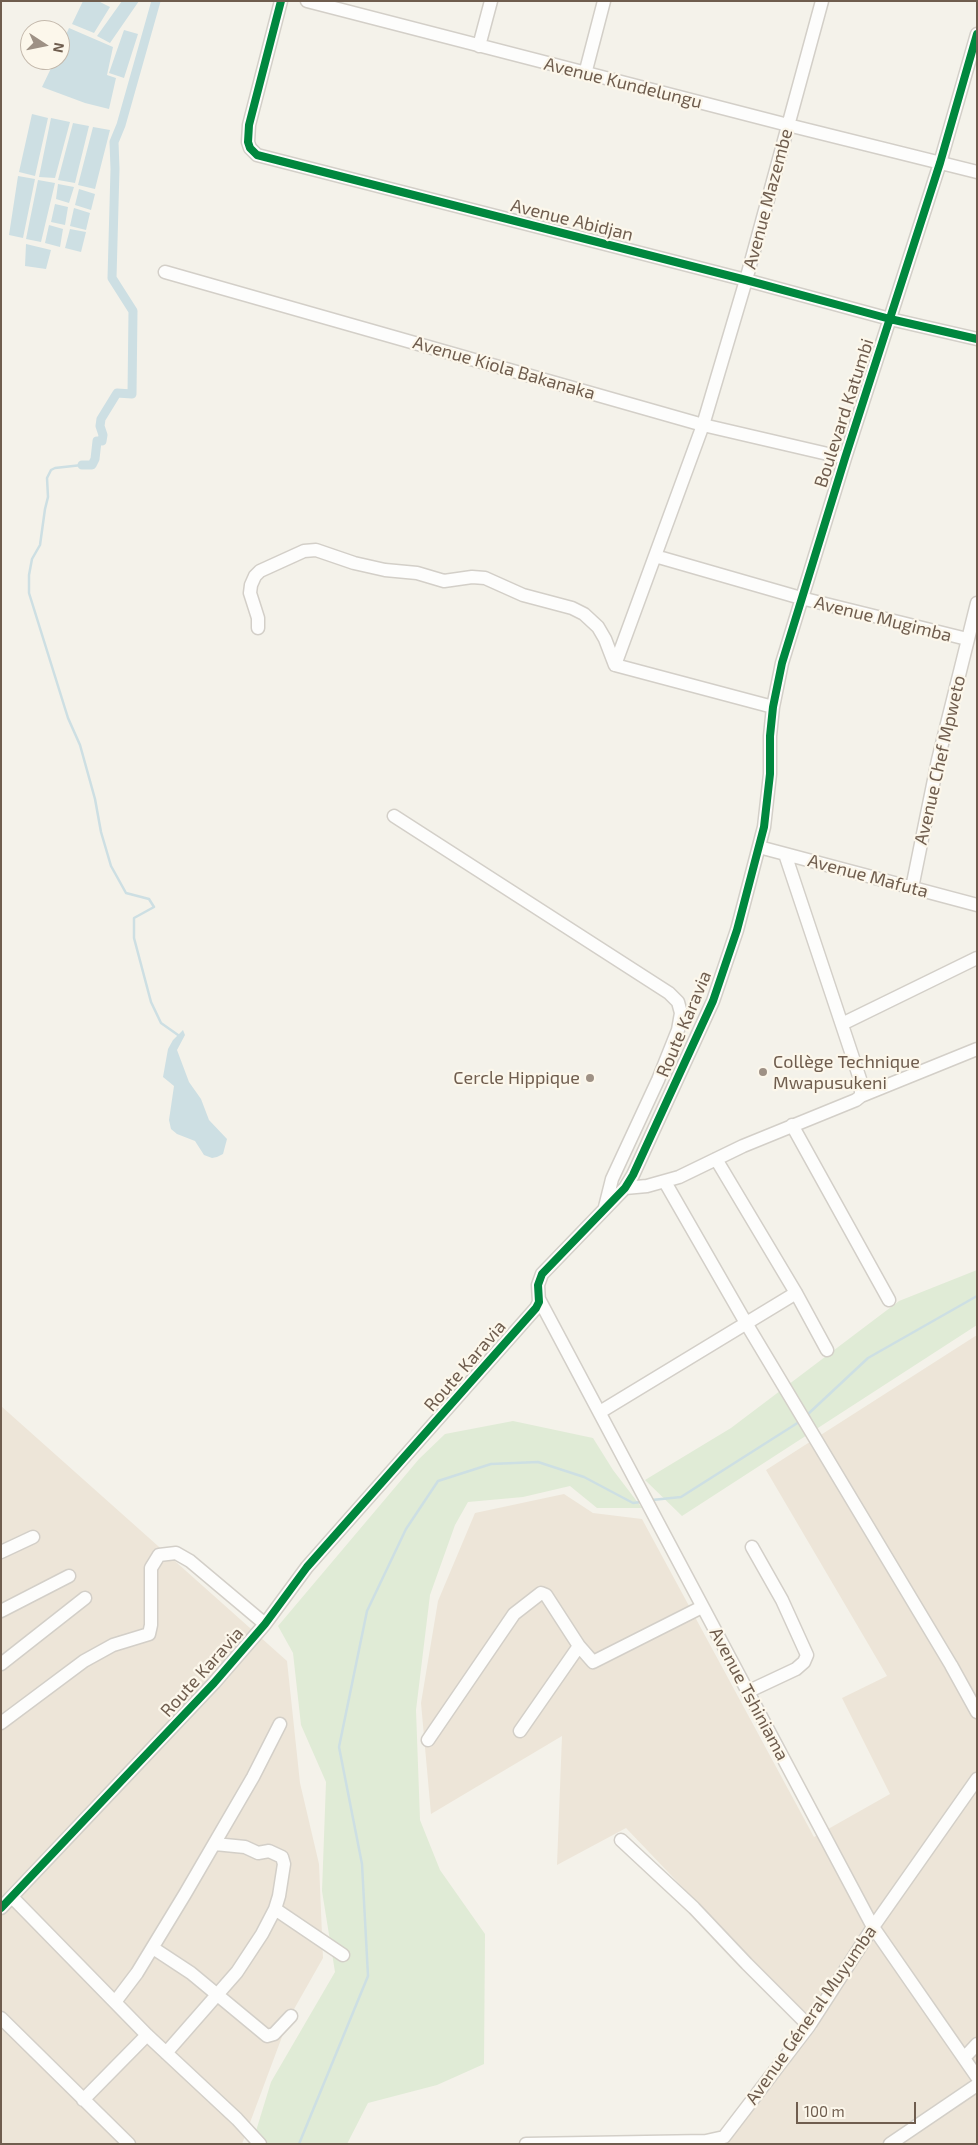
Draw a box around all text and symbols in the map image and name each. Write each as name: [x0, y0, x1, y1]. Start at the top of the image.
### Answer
north arrow: [20, 20, 70, 70]
text: N: [50, 41, 69, 54]
street label: Avenue Kundelungu: [542, 53, 704, 113]
street label: Avenue Mazembe: [739, 126, 797, 272]
street label: Avenue Abidjan: [509, 194, 635, 246]
street label: Avenue Kiola Bakanaka: [410, 332, 598, 404]
street label: Boulevard Katumbi: [810, 336, 878, 490]
street label: Avenue Mugimba: [812, 591, 954, 647]
street label: Avenue Chef Mpweto: [910, 673, 970, 847]
street label: Avenue Mafuta: [805, 850, 931, 902]
street label: Route Karavia: [652, 968, 716, 1080]
place label: Collège Technique Mwapusukeni: [773, 1051, 920, 1094]
marker: Collège Technique Mwapusukeni: [757, 1066, 769, 1078]
place label: Cercle Hippique: [453, 1067, 580, 1089]
marker: Cercle Hippique: [584, 1072, 596, 1084]
street label: Route Karavia: [420, 1316, 510, 1416]
street label: Route Karavia: [156, 1623, 248, 1721]
street label: Avenue Tshiniama: [705, 1624, 793, 1764]
street label: Avenue Géneral Muyumba: [741, 1921, 881, 2109]
scale bar: [798, 2092, 918, 2124]
text: 100 m: [804, 2102, 845, 2120]

